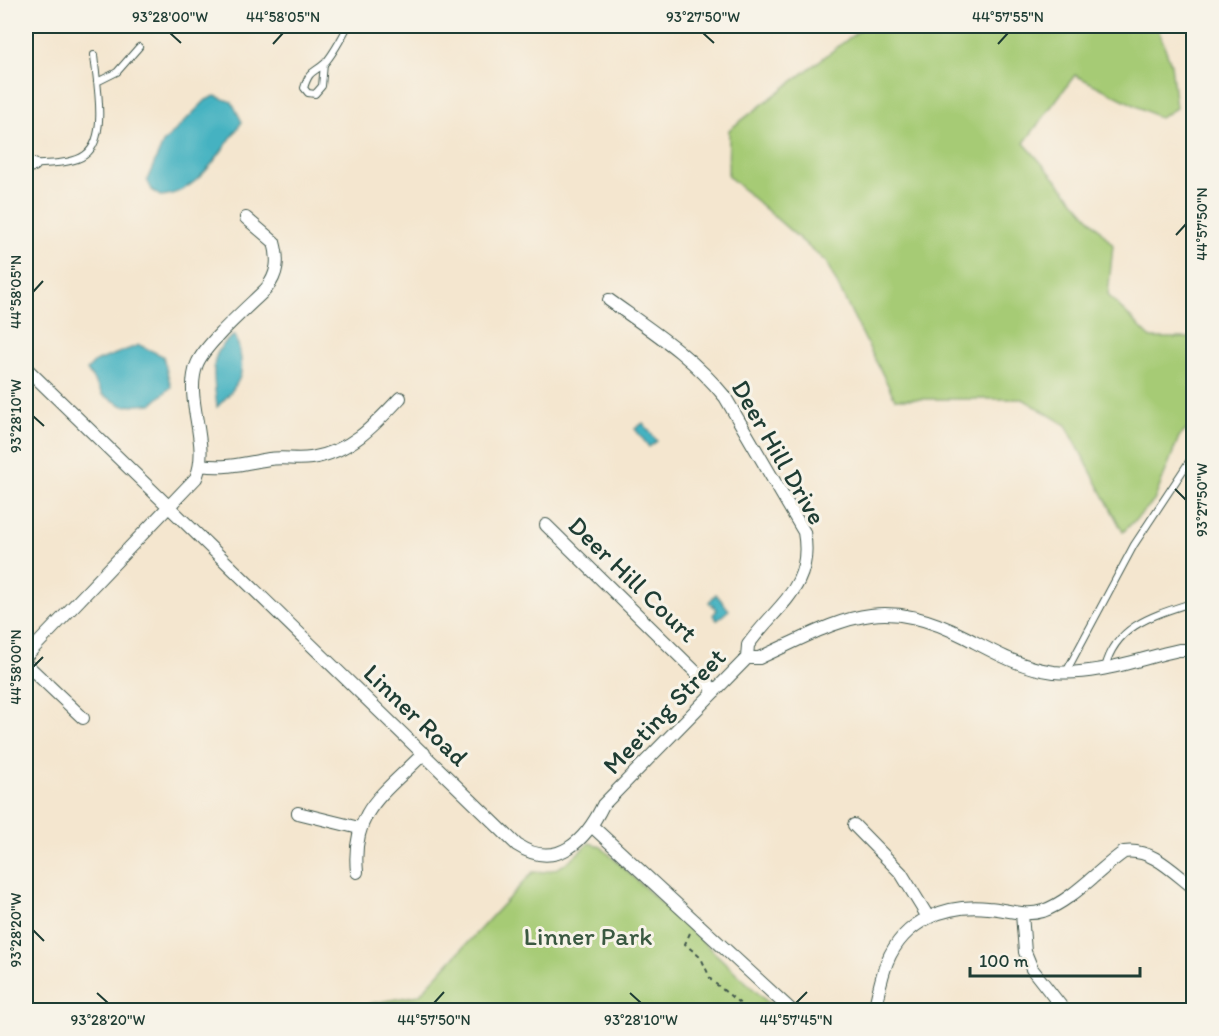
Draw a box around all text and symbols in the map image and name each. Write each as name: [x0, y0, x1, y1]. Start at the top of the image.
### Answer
text: 93°28'00"W: [132, 8, 208, 26]
text: 44°58'05"N: [246, 8, 320, 26]
text: 93°27'50"W: [666, 8, 740, 26]
text: 44°57'55"N: [972, 8, 1044, 26]
text: 44°57'50"N: [1193, 187, 1211, 261]
text: 44°58'05"N: [7, 255, 25, 329]
street label: Deer Hill Drive: [725, 374, 833, 530]
text: 93°28'10"W: [7, 379, 25, 453]
text: 93°27'50"W: [1193, 463, 1211, 537]
street label: Deer Hill Court: [562, 509, 705, 649]
text: 44°58'00"N: [7, 629, 25, 705]
street label: Meeting Street: [596, 641, 732, 781]
street label: Linner Road: [357, 657, 476, 773]
text: 93°28'20"W: [7, 892, 25, 967]
park label: Linner Park: [524, 920, 652, 952]
scale bar: [970, 940, 1140, 978]
text: 100 m: [979, 950, 1029, 972]
text: 93°28'20"W: [71, 1011, 146, 1029]
text: 44°57'50"N: [397, 1011, 471, 1029]
text: 93°28'10"W: [604, 1011, 678, 1029]
text: 44°57'45"N: [759, 1011, 833, 1029]

